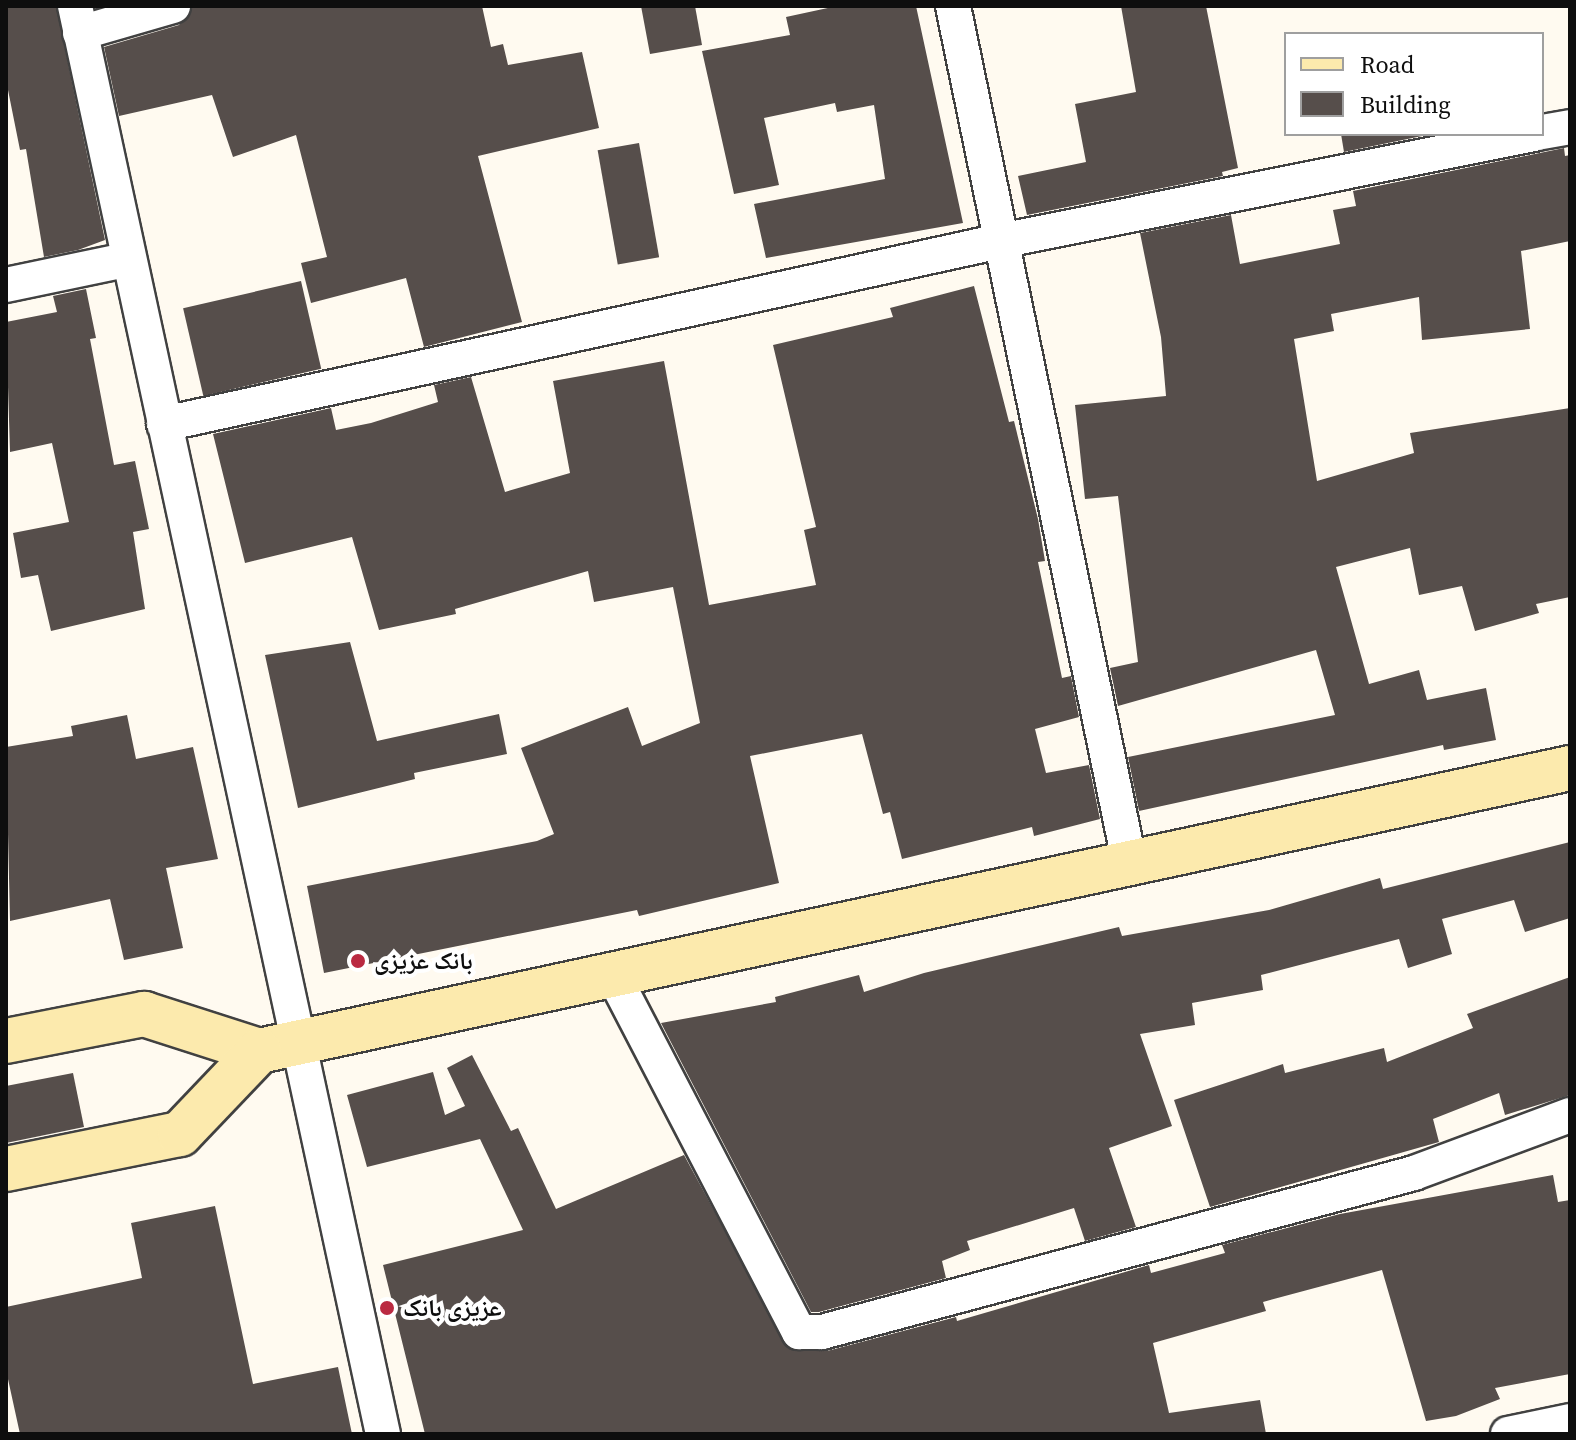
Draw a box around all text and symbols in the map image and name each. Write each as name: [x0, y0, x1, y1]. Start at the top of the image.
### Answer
legend: [1284, 32, 1544, 136]
text: Road: [1360, 48, 1414, 81]
text: Building: [1360, 88, 1451, 121]
place label: بانک عزیزی: [374, 947, 473, 975]
marker: بانک عزیزی: [349, 952, 367, 970]
place label: عزیزی بانک: [403, 1294, 502, 1322]
marker: عزیزی بانک: [378, 1299, 396, 1317]

